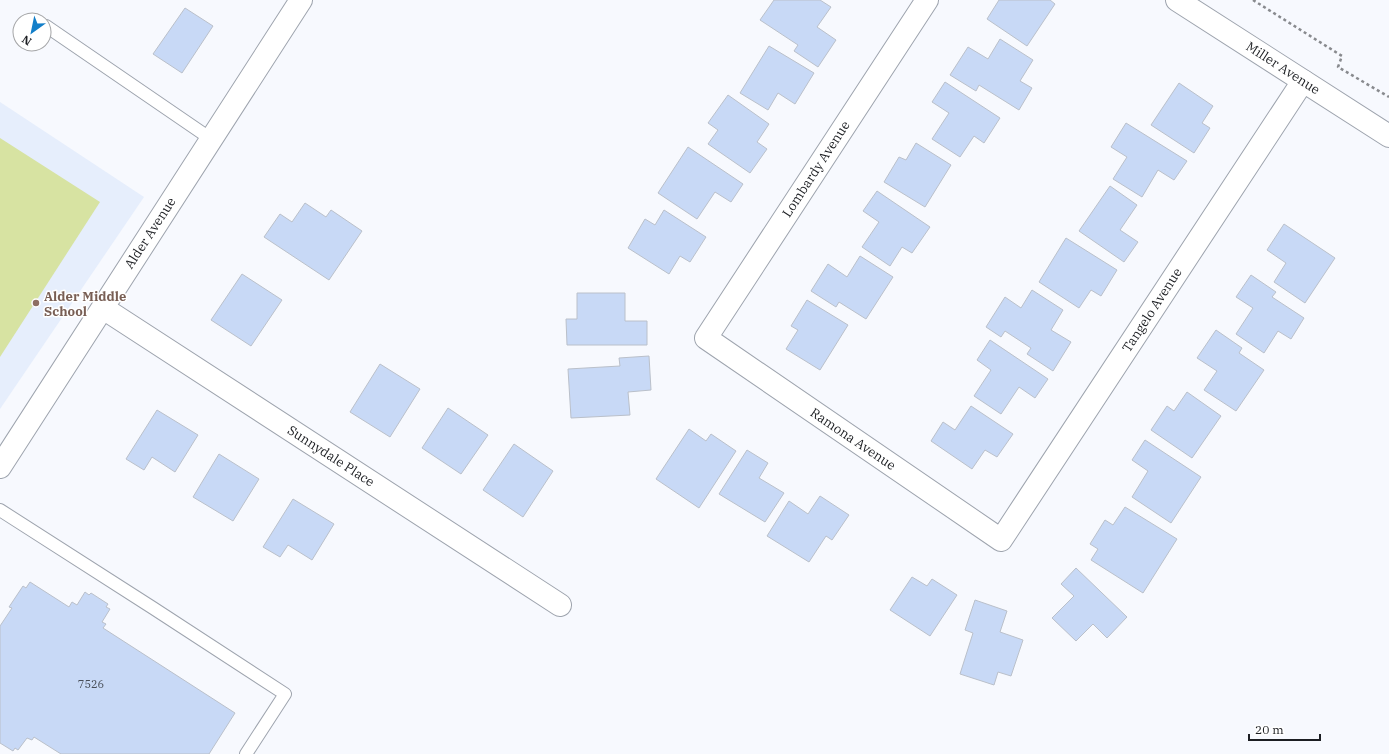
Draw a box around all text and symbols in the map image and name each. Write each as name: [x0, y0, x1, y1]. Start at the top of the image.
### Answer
north arrow: [12, 12, 52, 52]
text: N: [19, 32, 34, 49]
street label: Miller Avenue: [1243, 38, 1323, 98]
street label: Lombardy Avenue: [778, 117, 854, 220]
street label: Alder Avenue: [121, 194, 179, 272]
street label: Tangelo Avenue: [1118, 265, 1186, 355]
place label: Alder Middle School: [44, 288, 126, 320]
marker: Alder Middle School: [31, 298, 41, 308]
street label: Ramona Avenue: [807, 404, 899, 474]
street label: Sunnydale Place: [284, 421, 378, 491]
house number: 7526: [78, 677, 104, 691]
scale bar: [1249, 716, 1320, 742]
text: 20 m: [1255, 722, 1284, 737]

